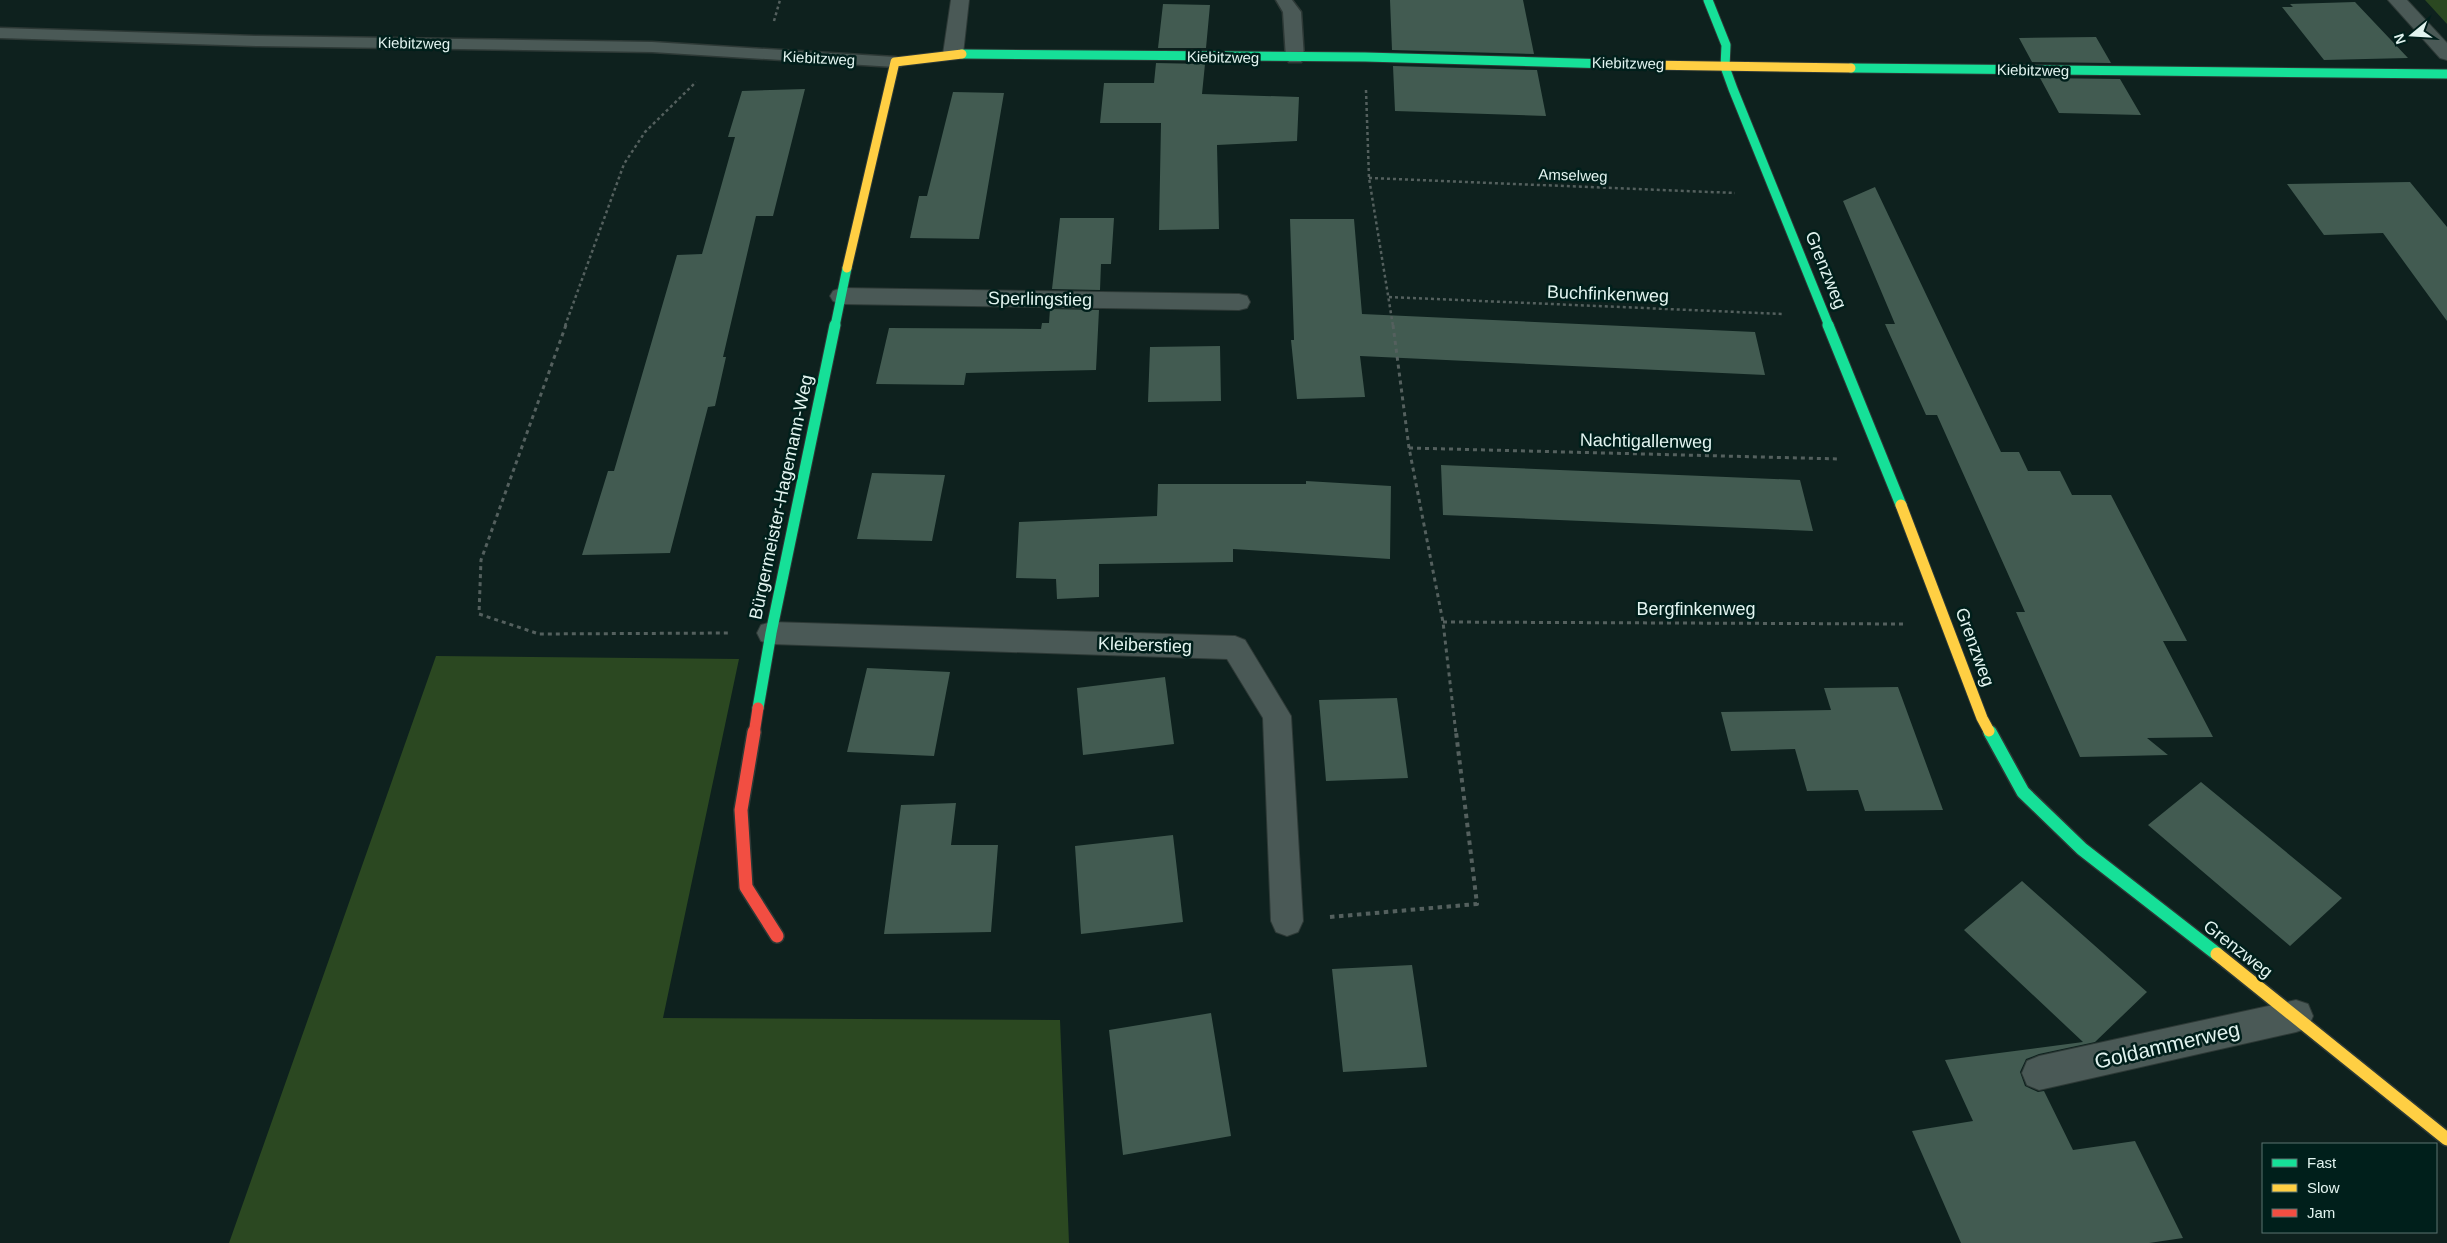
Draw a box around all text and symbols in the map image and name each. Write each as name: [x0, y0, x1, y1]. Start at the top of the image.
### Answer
north arrow: [2387, 10, 2437, 60]
text: N: [2390, 32, 2409, 46]
street label: Kiebitzweg: [378, 34, 450, 52]
street label: Kiebitzweg: [782, 48, 856, 68]
street label: Kiebitzweg: [1187, 48, 1259, 66]
street label: Kiebitzweg: [1592, 54, 1664, 72]
street label: Kiebitzweg: [1997, 61, 2069, 79]
street label: Amselweg: [1538, 165, 1608, 185]
street label: Grenzweg: [1801, 228, 1851, 312]
street label: Buchfinkenweg: [1547, 282, 1669, 306]
street label: Sperlingstieg: [988, 288, 1092, 310]
street label: Bürgermeister-Hagemann-Weg: [745, 373, 817, 621]
street label: Nachtigallenweg: [1580, 430, 1712, 452]
street label: Bergfinkenweg: [1636, 599, 1756, 619]
street label: Grenzweg: [1952, 605, 1998, 689]
street label: Kleiberstieg: [1098, 633, 1192, 657]
street label: Grenzweg: [2200, 916, 2276, 982]
street label: Goldammerweg: [2092, 1017, 2242, 1073]
legend: [2262, 1143, 2437, 1233]
text: Fast: [2307, 1154, 2337, 1171]
text: Slow: [2307, 1179, 2340, 1196]
text: Jam: [2307, 1204, 2335, 1221]

